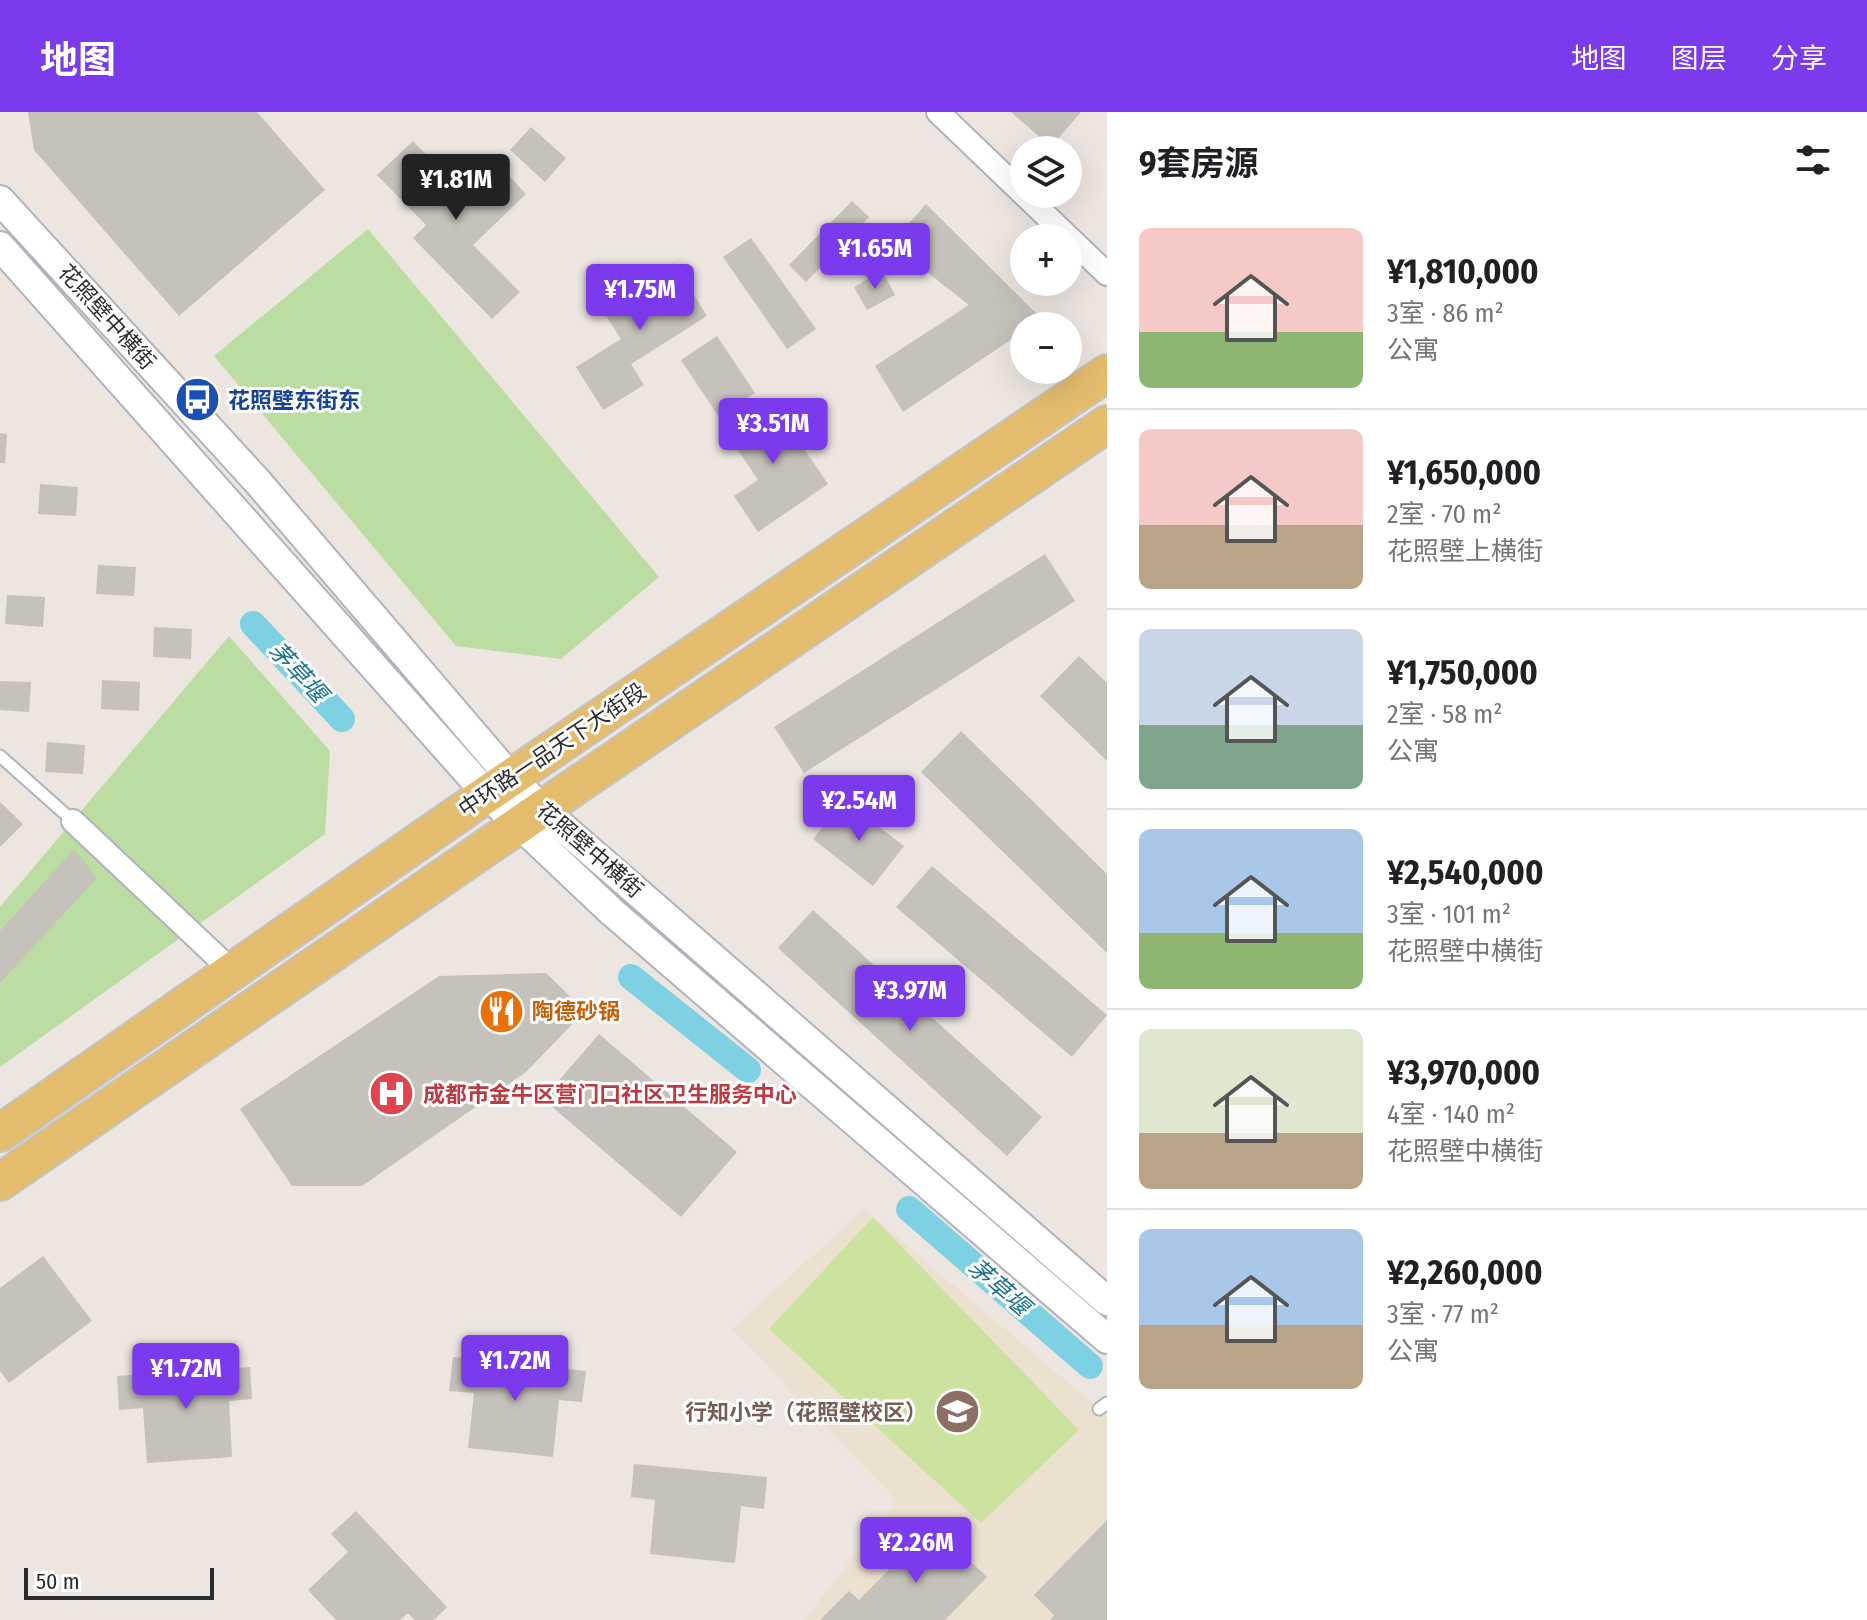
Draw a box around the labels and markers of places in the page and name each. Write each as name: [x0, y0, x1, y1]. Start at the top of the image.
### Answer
pin: ¥1.81M: [391, 154, 521, 222]
pin: ¥1.65M: [810, 223, 940, 291]
pin: ¥1.75M: [575, 264, 705, 332]
bus stop icon: 花照壁东街东: [173, 376, 221, 424]
place label: 花照壁东街东: [228, 387, 360, 414]
pin: ¥3.51M: [708, 398, 838, 466]
pin: ¥2.54M: [794, 775, 924, 843]
pin: ¥3.97M: [845, 965, 975, 1033]
restaurant icon: 陶德砂锅: [477, 987, 525, 1035]
place label: 陶德砂锅: [532, 998, 620, 1025]
hospital icon: 成都市金牛区营门口社区卫生服务中心: [368, 1070, 416, 1118]
place label: 成都市金牛区营门口社区卫生服务中心: [423, 1081, 797, 1108]
pin: ¥1.72M: [450, 1335, 580, 1403]
pin: ¥1.72M: [121, 1343, 251, 1411]
school or university icon: 行知小学（花照壁校区）: [934, 1388, 982, 1436]
place label: 行知小学（花照壁校区）: [685, 1399, 927, 1426]
pin: ¥2.26M: [851, 1517, 981, 1585]

